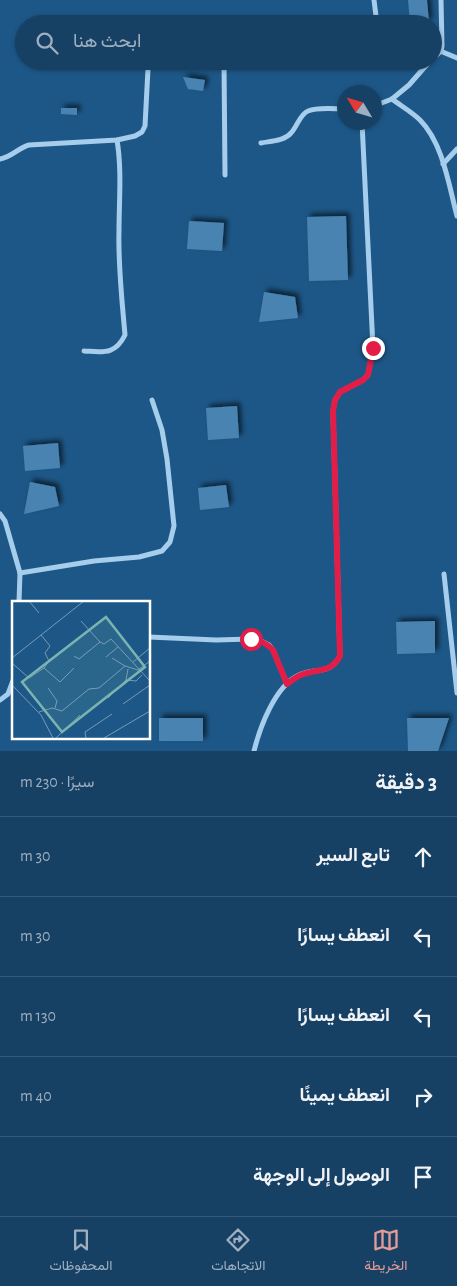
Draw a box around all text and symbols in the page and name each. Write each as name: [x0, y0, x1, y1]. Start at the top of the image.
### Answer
search box: [15, 15, 442, 70]
icon: search: [33, 29, 61, 57]
text: ابحث هنا: [73, 32, 141, 51]
north arrow: [337, 85, 382, 130]
route end: [362, 337, 385, 360]
inset map: [12, 601, 150, 738]
route start: [240, 628, 263, 651]
text: 3 دقيقة: [375, 772, 437, 793]
text: سيرًا · 230 m: [20, 774, 95, 790]
icon: ahead: [409, 843, 437, 871]
text: تابع السير: [316, 846, 390, 865]
text: 30 m: [20, 848, 51, 864]
icon: left: [409, 923, 437, 951]
text: انعطف يسارًا: [297, 926, 390, 945]
text: 30 m: [20, 928, 51, 944]
icon: left: [409, 1003, 437, 1031]
text: انعطف يسارًا: [297, 1006, 390, 1025]
text: 130 m: [20, 1008, 56, 1024]
icon: right: [409, 1083, 437, 1111]
text: انعطف يمينًا: [300, 1086, 390, 1105]
text: 40 m: [20, 1088, 52, 1104]
icon: arrive: [409, 1163, 437, 1191]
text: الوصول إلى الوجهة: [253, 1166, 390, 1185]
tab: المحفوظات: [49, 1226, 112, 1278]
tab: الاتجاهات: [211, 1226, 266, 1278]
tab: الخريطة: [364, 1226, 408, 1278]

